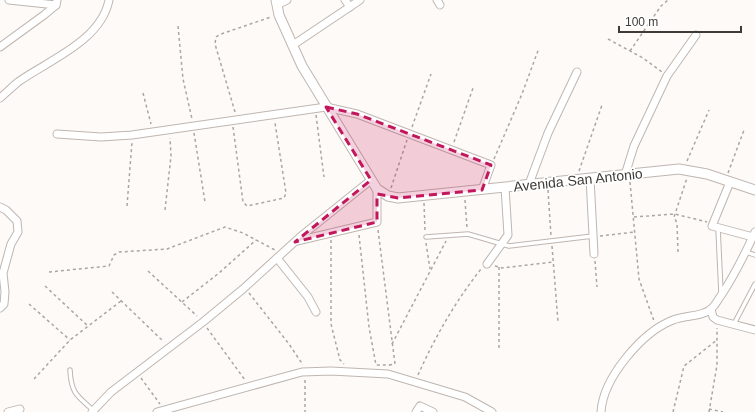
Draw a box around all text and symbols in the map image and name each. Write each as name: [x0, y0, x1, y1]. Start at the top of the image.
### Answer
scale bar: [619, 8, 741, 34]
text: 100 m: [625, 15, 658, 29]
street label: Avenida San Antonio: [513, 165, 644, 195]

